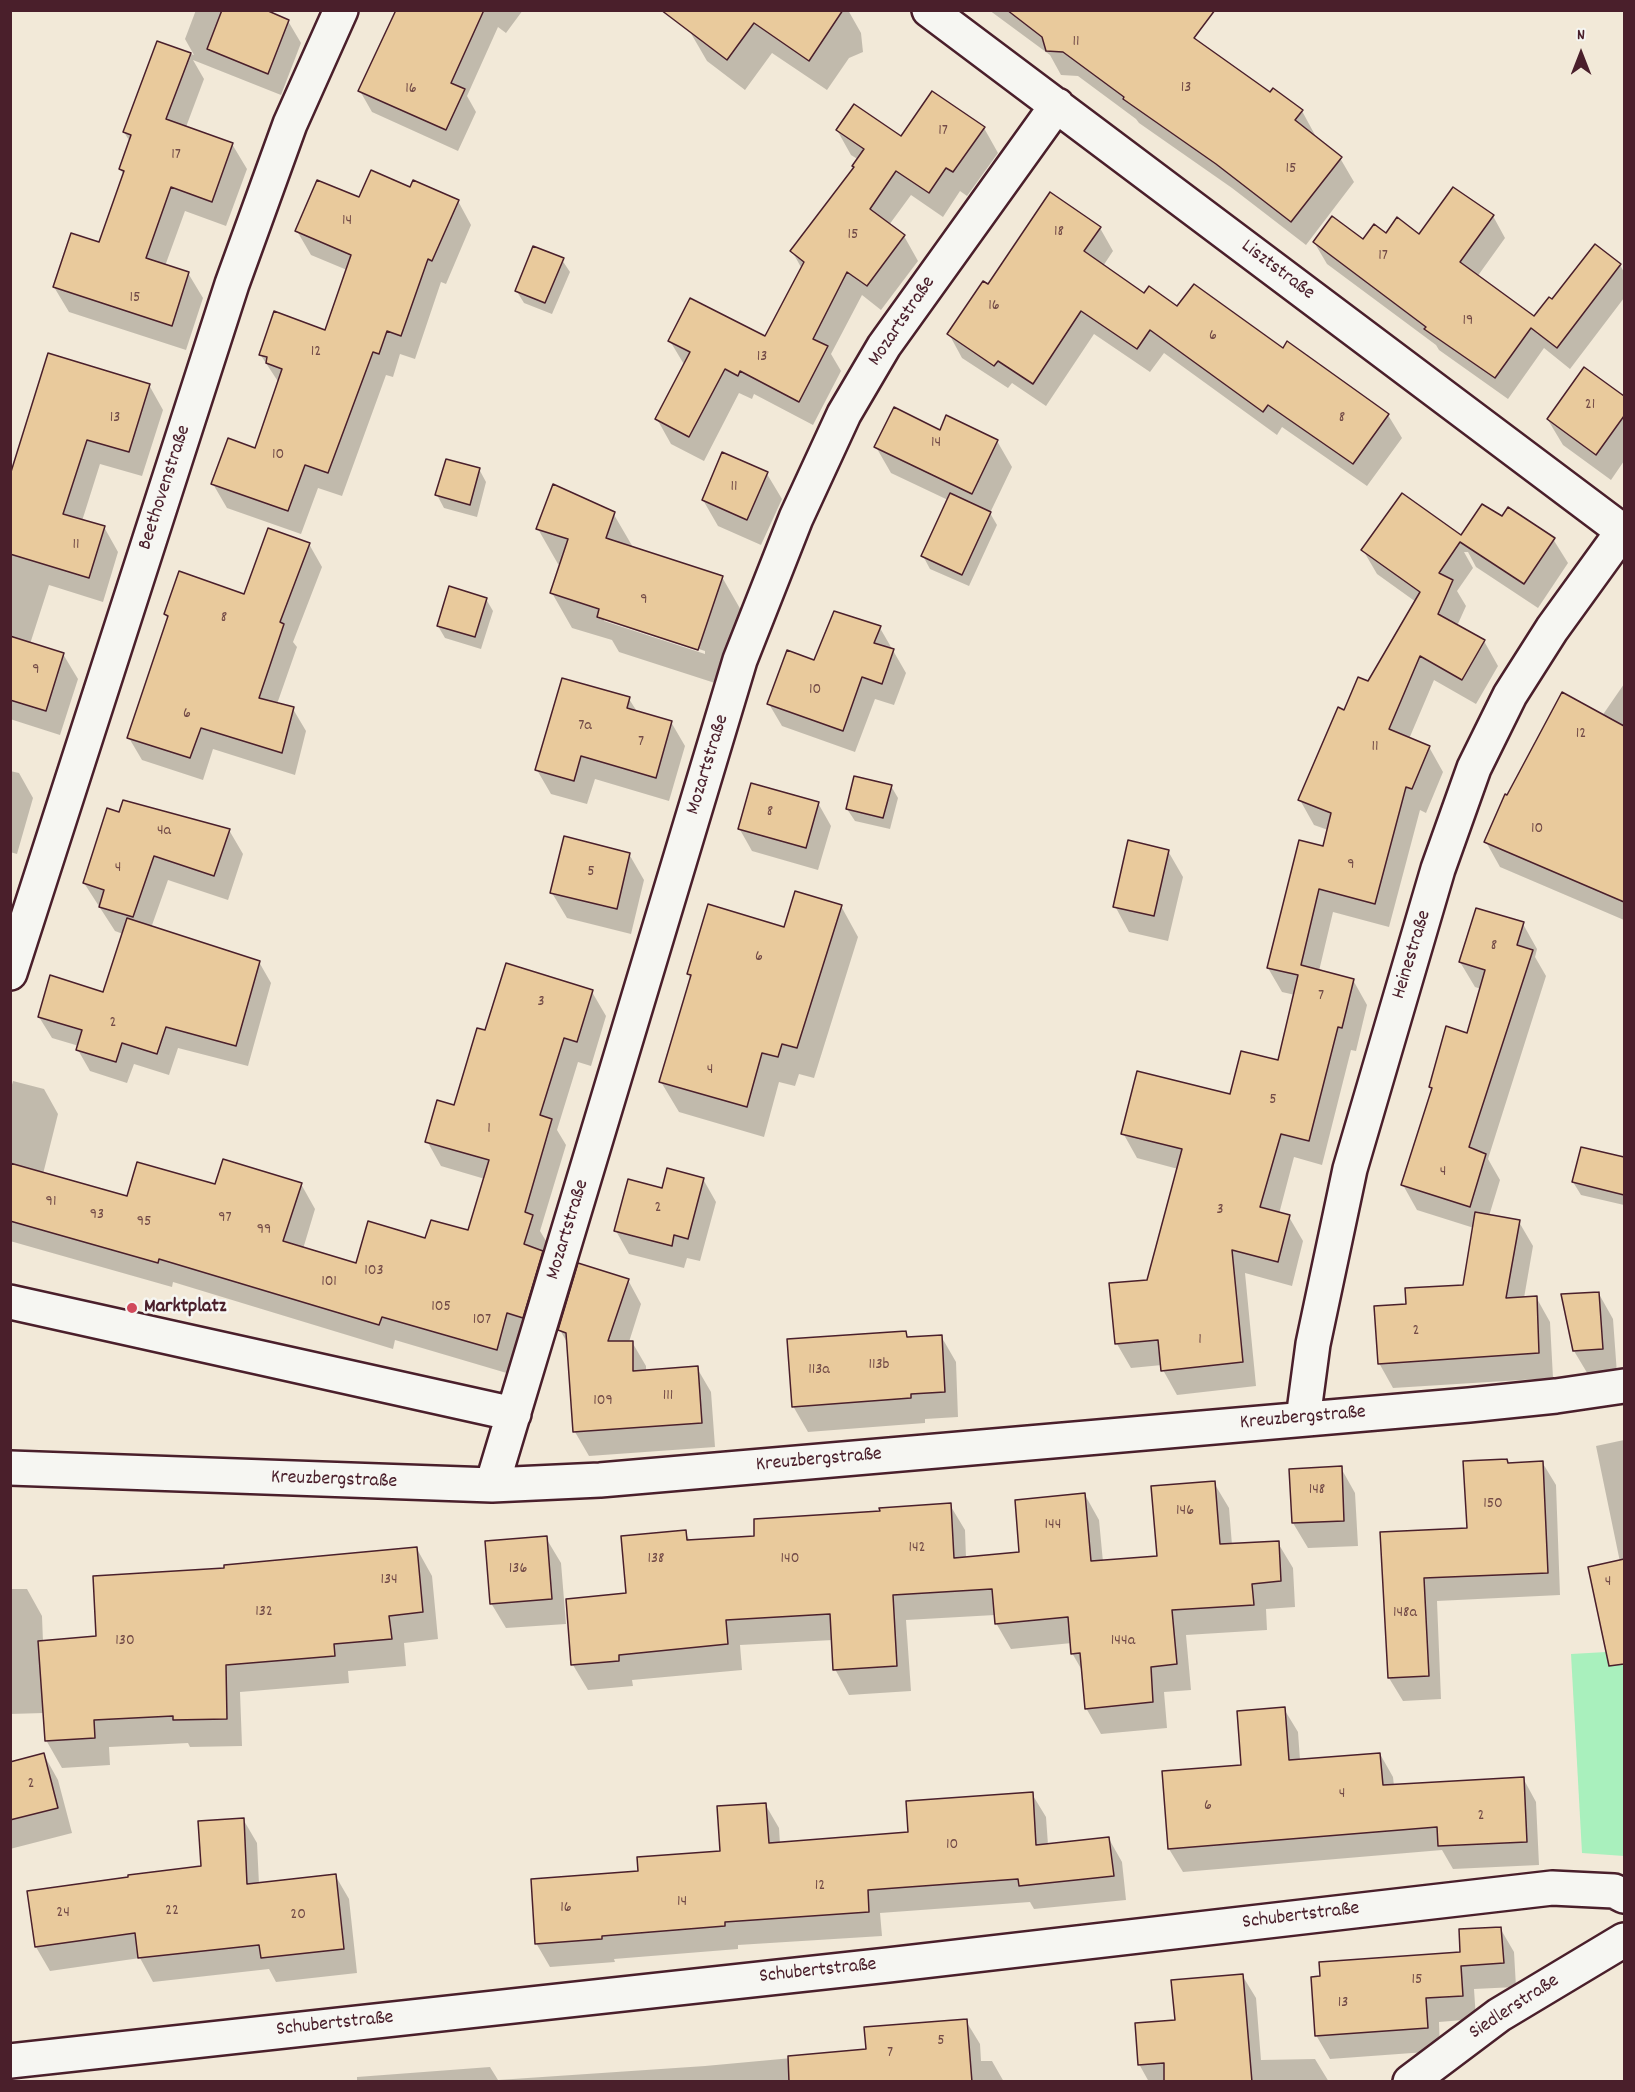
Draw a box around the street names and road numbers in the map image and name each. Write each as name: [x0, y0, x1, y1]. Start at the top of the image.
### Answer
street label: Lisztstraße: [1235, 235, 1319, 307]
street label: Mozartstraße: [864, 272, 942, 372]
street label: Beethovenstraße: [135, 423, 197, 553]
street label: Mozartstraße: [682, 712, 736, 818]
street label: Heinestraße: [1388, 908, 1438, 1002]
street label: Mozartstraße: [542, 1177, 596, 1283]
street label: Kreuzbergstraße: [1239, 1402, 1367, 1436]
street label: Kreuzbergstraße: [755, 1444, 883, 1478]
street label: Kreuzbergstraße: [271, 1467, 397, 1495]
street label: Schubertstraße: [1241, 1898, 1361, 1936]
street label: Schubertstraße: [758, 1954, 878, 1990]
street label: Siedlerstraße: [1465, 1970, 1565, 2046]
street label: Schubertstraße: [275, 2007, 395, 2043]

